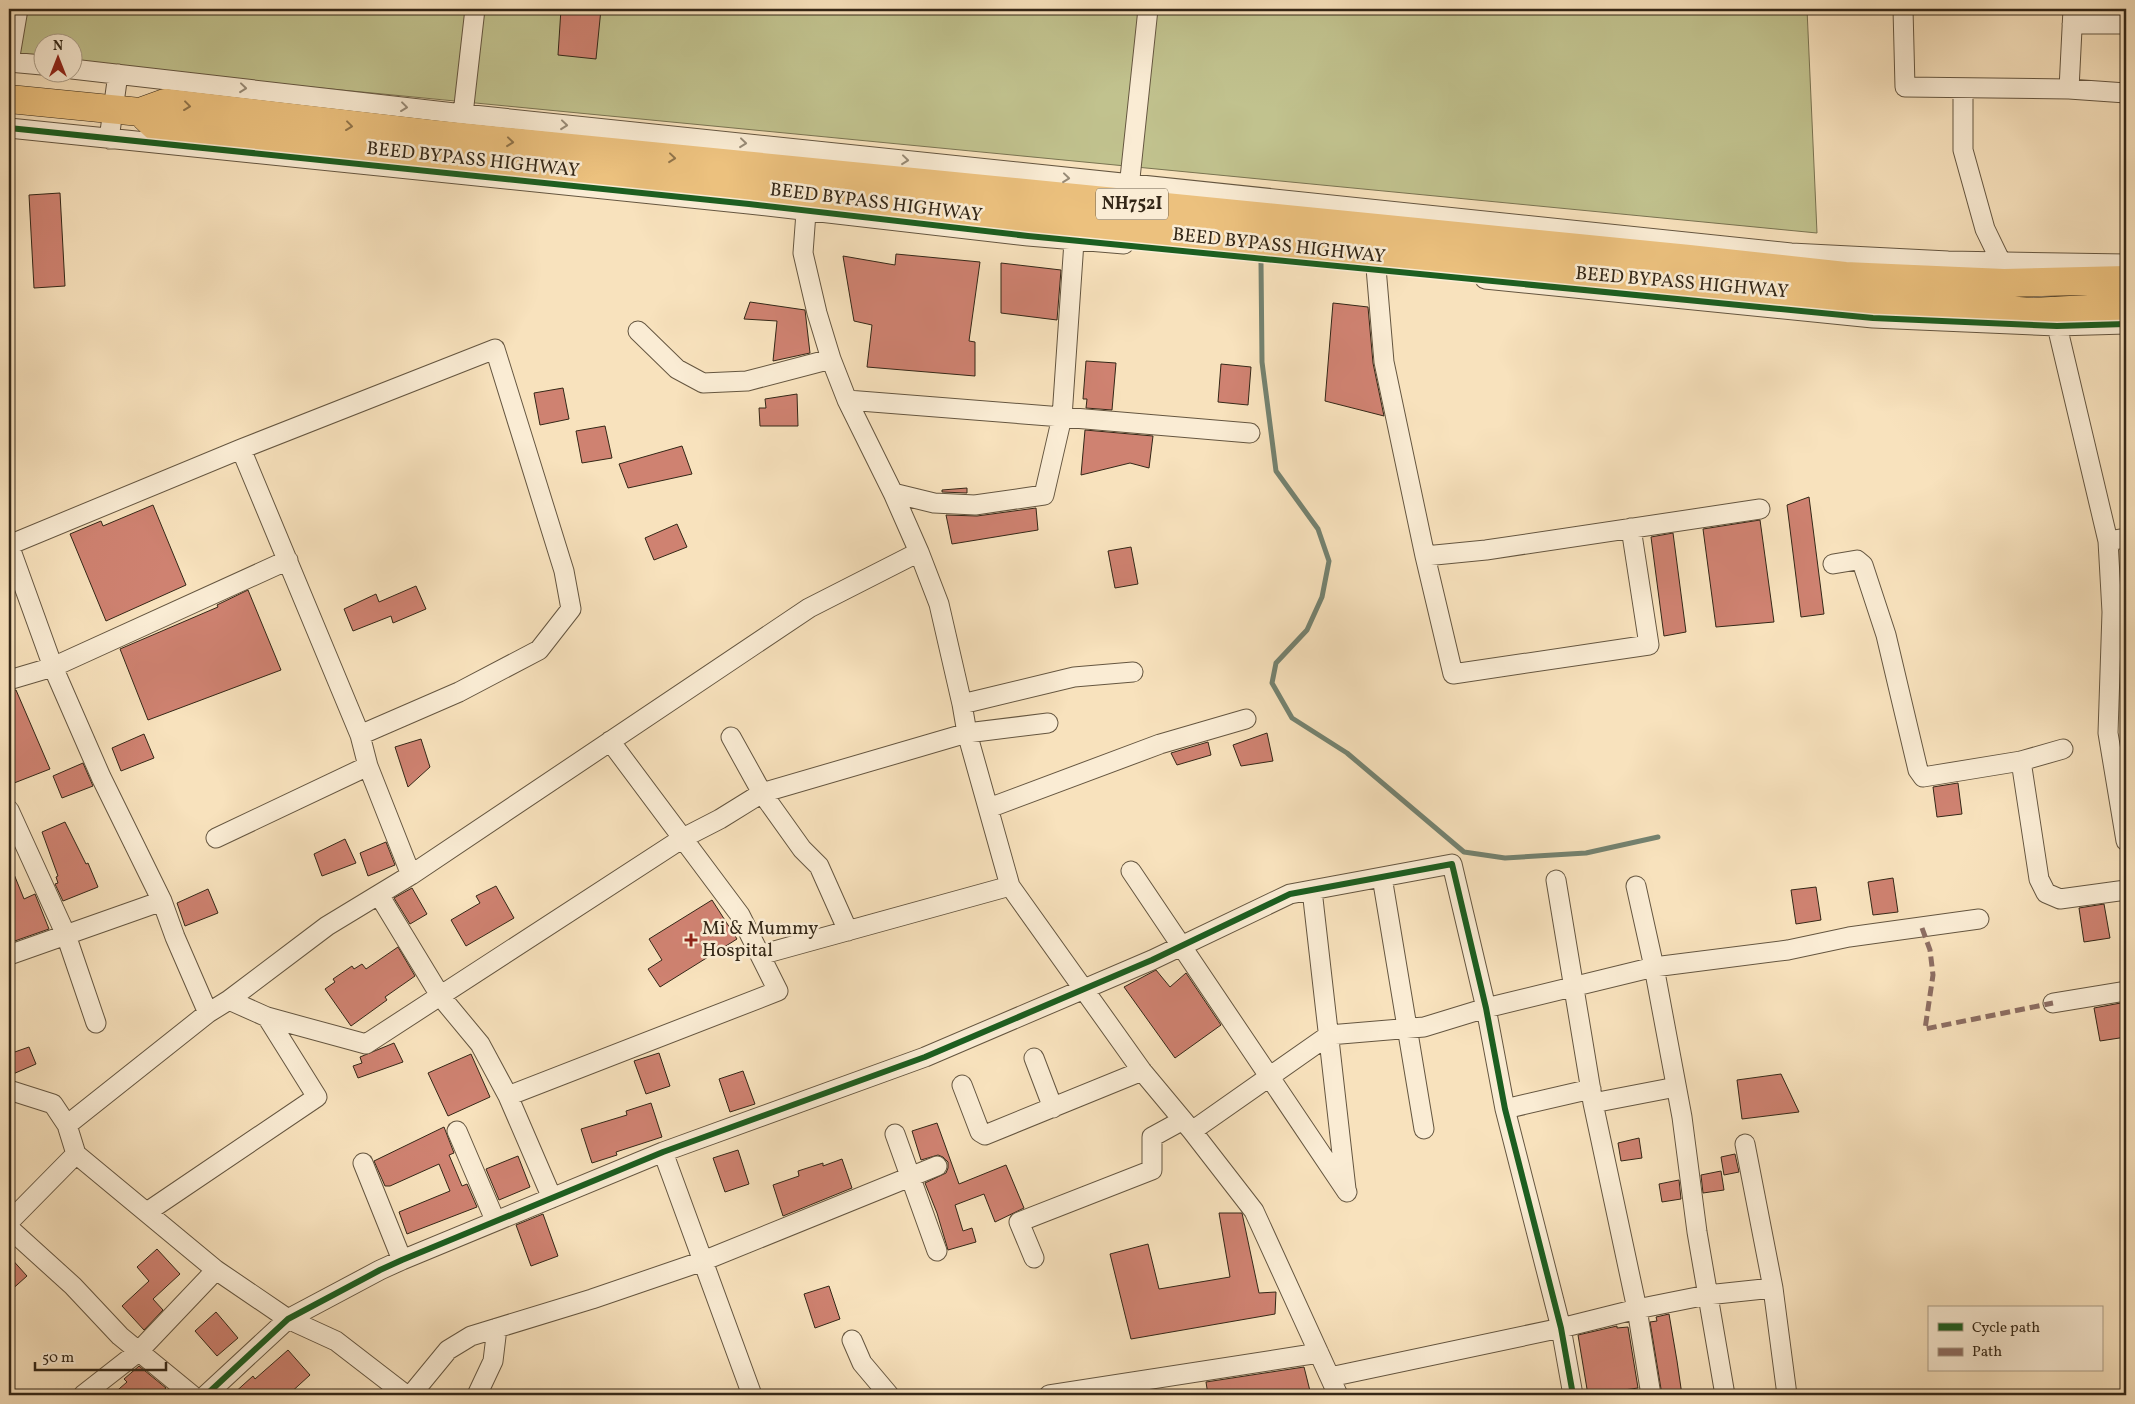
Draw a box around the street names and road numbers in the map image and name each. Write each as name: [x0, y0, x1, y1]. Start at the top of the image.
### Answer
street label: BEED BYPASS HIGHWAY: [365, 136, 581, 184]
street label: BEED BYPASS HIGHWAY: [768, 177, 984, 229]
road number: NH752I: [1096, 188, 1168, 220]
street label: BEED BYPASS HIGHWAY: [1171, 222, 1387, 270]
street label: BEED BYPASS HIGHWAY: [1574, 261, 1790, 305]

